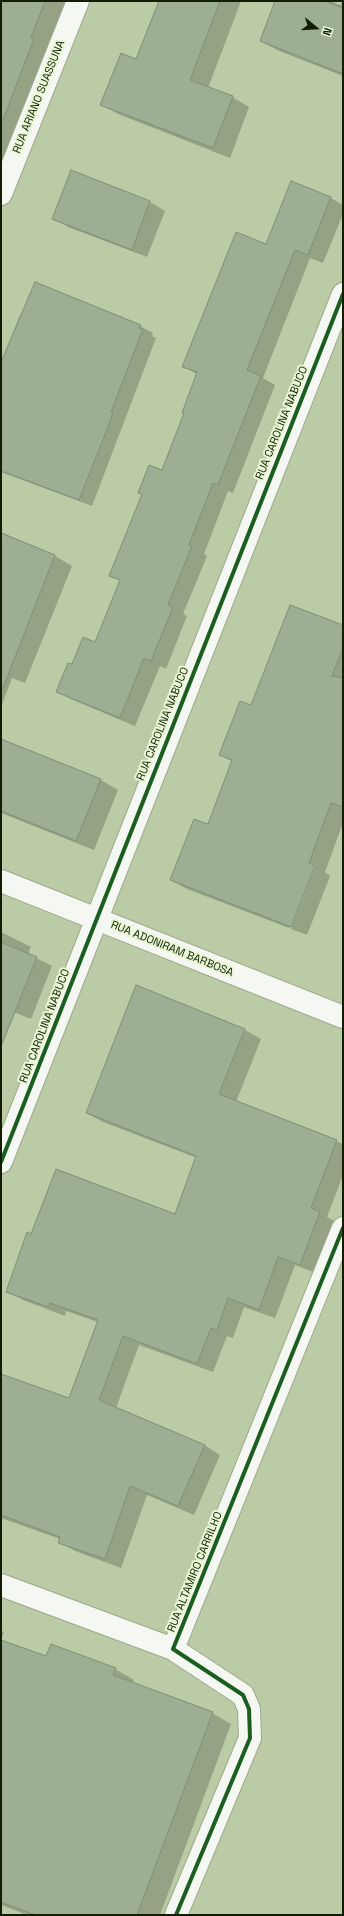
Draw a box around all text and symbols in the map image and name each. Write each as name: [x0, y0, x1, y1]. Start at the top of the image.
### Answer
north arrow: [296, 8, 336, 48]
text: N: [320, 26, 335, 37]
street label: RUA ARIANO SUASSUNA: [10, 39, 68, 155]
street label: RUA CAROLINA NABUCO: [253, 364, 311, 482]
street label: RUA CAROLINA NABUCO: [134, 665, 192, 783]
street label: RUA ADONIRAM BARBOSA: [109, 918, 235, 980]
street label: RUA CAROLINA NABUCO: [17, 967, 73, 1085]
street label: RUA ALTAMIRO CARRILHO: [165, 1510, 225, 1634]

